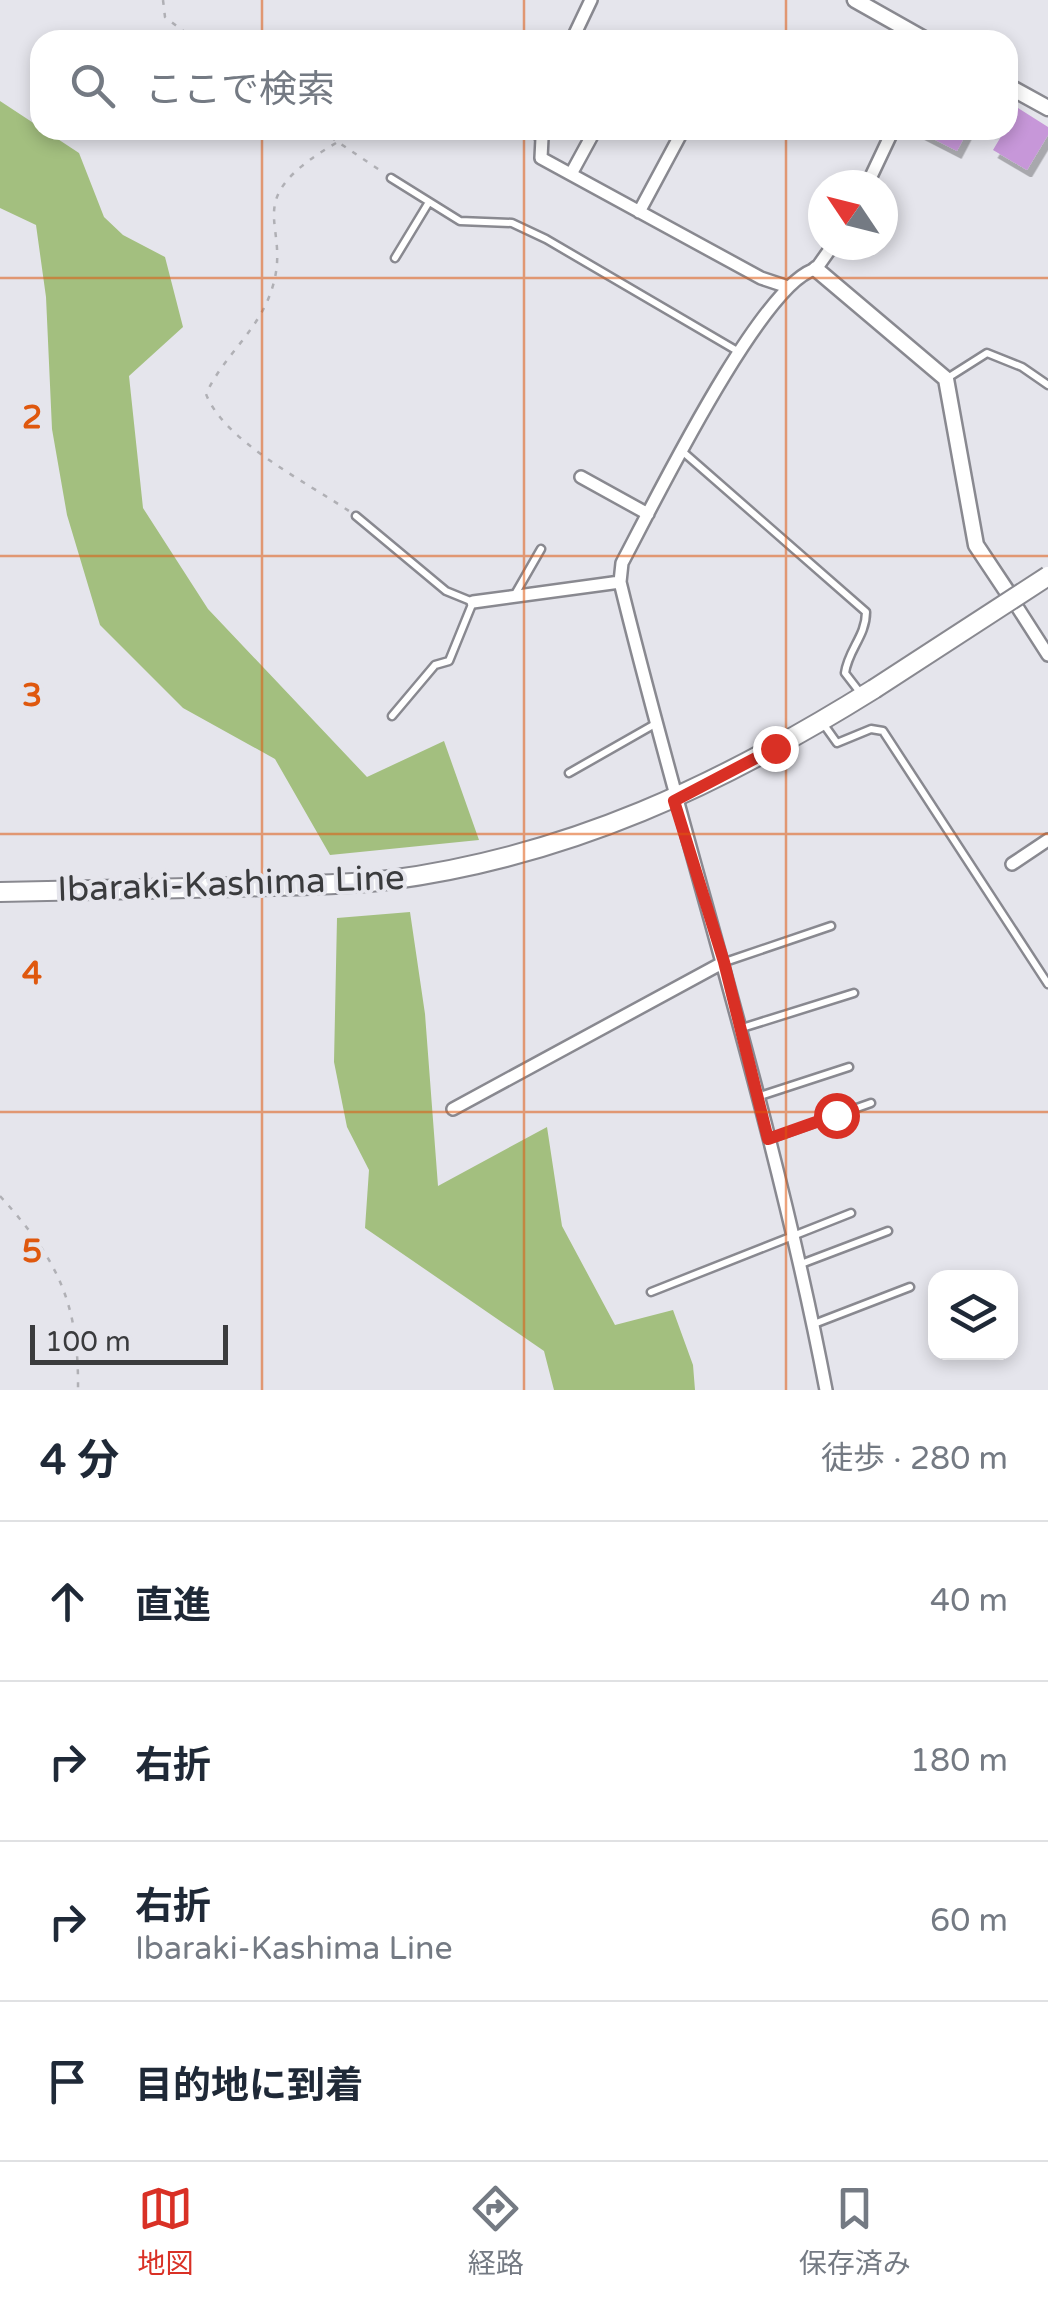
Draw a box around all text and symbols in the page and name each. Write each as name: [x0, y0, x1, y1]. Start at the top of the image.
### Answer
search box: [30, 30, 1018, 140]
icon: search: [65, 58, 120, 113]
text: ここで検索: [145, 67, 335, 113]
north arrow: [808, 170, 898, 260]
text: 2: [22, 399, 42, 437]
text: 3: [22, 677, 42, 715]
route end: [753, 726, 799, 772]
street label: Ibaraki-Kashima Line: [57, 857, 405, 911]
text: 4: [22, 955, 42, 993]
route start: [814, 1093, 860, 1139]
text: 5: [22, 1233, 42, 1271]
map controls: [928, 1270, 1018, 1360]
button: layers: [928, 1270, 1018, 1360]
scale bar: [30, 1320, 228, 1364]
text: 100 m: [45, 1325, 131, 1359]
text: 4 分: [40, 1435, 119, 1486]
text: 徒歩 · 280 m: [821, 1440, 1008, 1478]
icon: ahead: [40, 1574, 95, 1629]
text: 40 m: [930, 1582, 1008, 1620]
text: 直進: [135, 1583, 211, 1629]
icon: right: [40, 1734, 95, 1789]
text: 180 m: [910, 1742, 1008, 1780]
text: 右折: [135, 1743, 211, 1789]
text: 右折: [135, 1884, 211, 1930]
icon: right: [40, 1894, 95, 1949]
text: 60 m: [930, 1902, 1008, 1940]
text: Ibaraki-Kashima Line: [135, 1930, 453, 1968]
icon: arrive: [40, 2054, 95, 2109]
text: 目的地に到着: [135, 2063, 363, 2109]
tab: 地図: [137, 2181, 193, 2281]
tab: 経路: [468, 2181, 524, 2281]
tab: 保存済み: [799, 2181, 911, 2281]

